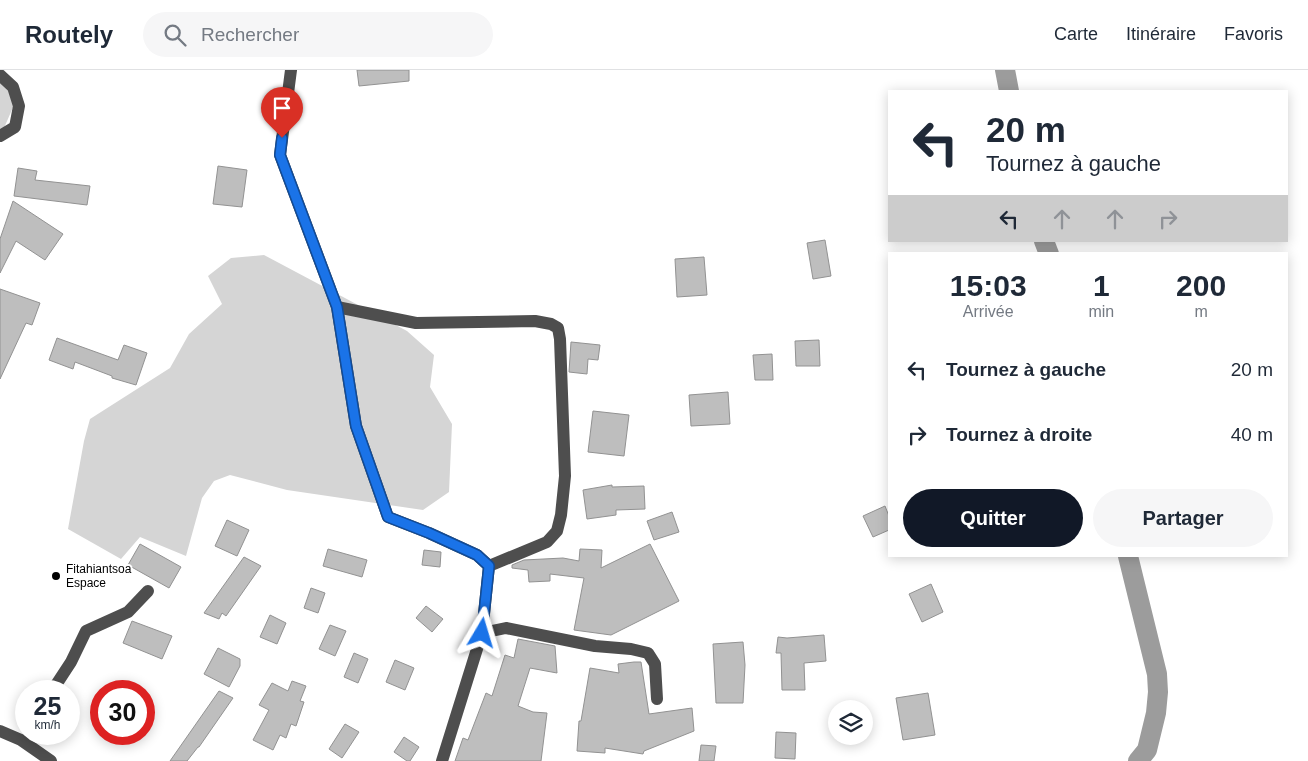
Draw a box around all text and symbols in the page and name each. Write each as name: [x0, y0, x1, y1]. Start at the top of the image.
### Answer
search box: [143, 12, 493, 57]
text: Routely: [25, 21, 113, 48]
icon: search: [161, 21, 189, 49]
text: Rechercher: [201, 24, 299, 45]
text: Carte: [1054, 24, 1098, 44]
text: Itinéraire: [1126, 24, 1196, 44]
text: Favoris: [1224, 24, 1283, 44]
pin: [261, 87, 303, 138]
icon: arrive: [268, 94, 296, 122]
icon: left: [903, 110, 968, 175]
text: 20 m: [986, 110, 1066, 149]
text: Tournez à gauche: [986, 151, 1161, 176]
icon: left: [995, 205, 1023, 233]
icon: ahead: [1048, 205, 1076, 233]
icon: ahead: [1101, 205, 1129, 233]
icon: right: [1154, 205, 1182, 233]
text: 15:03: [950, 269, 1027, 302]
text: 1: [1093, 269, 1110, 302]
text: 200: [1176, 269, 1226, 302]
text: Arrivée: [963, 303, 1014, 320]
text: min: [1088, 303, 1114, 320]
text: m: [1194, 303, 1208, 320]
icon: left: [903, 356, 931, 384]
text: Tournez à gauche: [946, 359, 1106, 380]
text: 20 m: [1231, 359, 1273, 380]
icon: right: [903, 421, 931, 449]
text: Tournez à droite: [946, 424, 1092, 445]
text: 40 m: [1231, 424, 1273, 445]
button: Quitter: [903, 489, 1083, 547]
button: Partager: [1093, 489, 1273, 547]
place label: Fitahiantsoa Espace: [66, 562, 132, 590]
marker: Fitahiantsoa Espace: [50, 570, 62, 582]
position arrow: [455, 606, 507, 658]
speed limit sign: 30: [90, 680, 155, 745]
text: 25: [34, 692, 61, 720]
map controls: [828, 700, 873, 745]
button: layers: [828, 700, 873, 745]
text: km/h: [34, 718, 61, 732]

